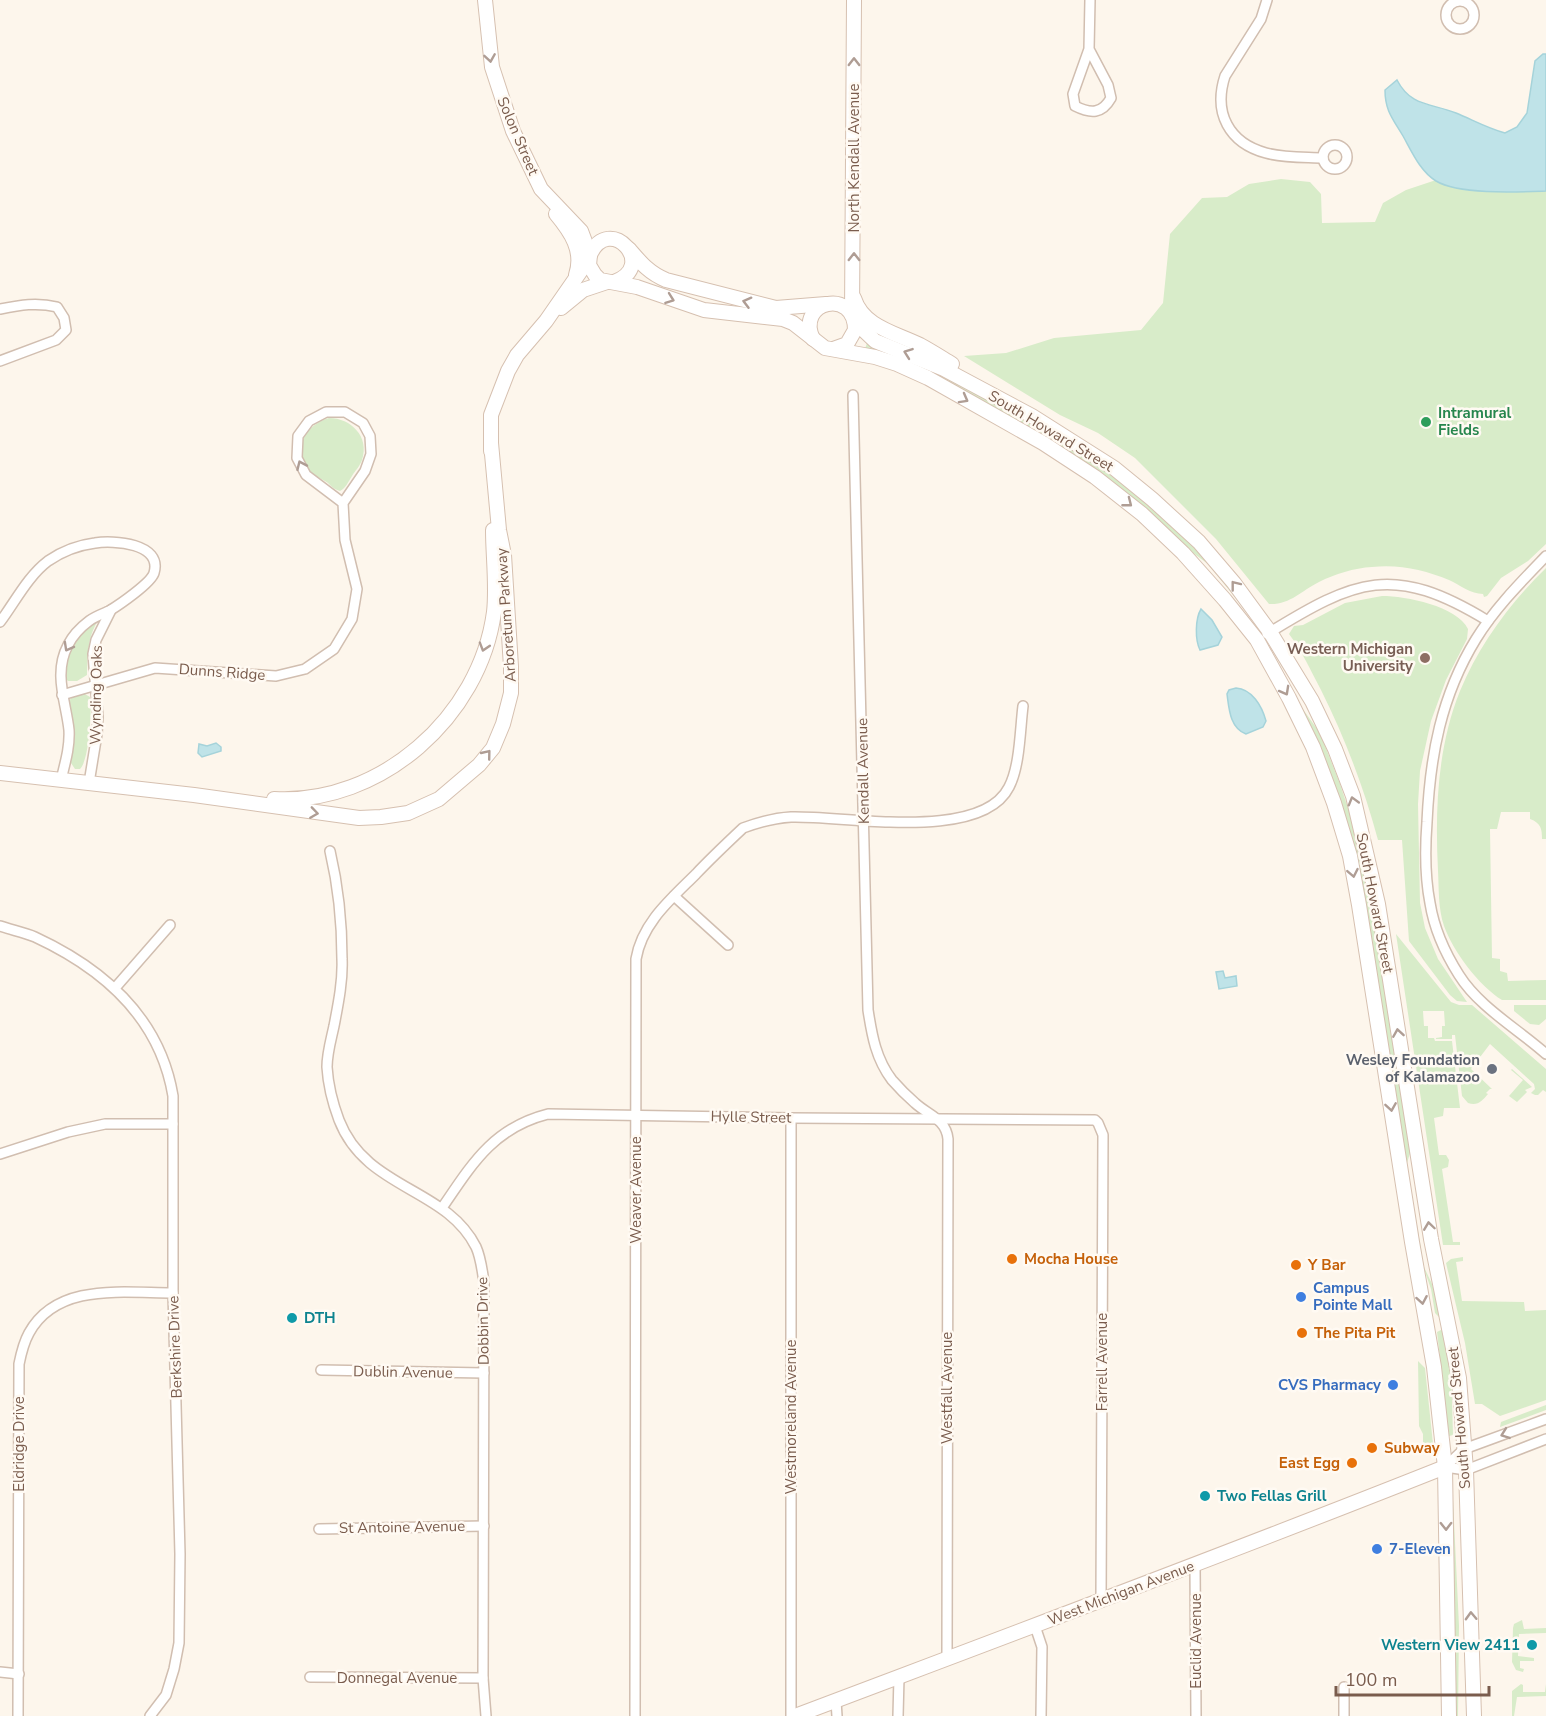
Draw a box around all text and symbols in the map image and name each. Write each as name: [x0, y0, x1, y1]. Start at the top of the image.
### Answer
one-way arrow: [484, 54, 496, 63]
one-way arrow: [848, 57, 860, 66]
street label: North Kendall Avenue: [844, 83, 864, 233]
street label: Solon Street: [492, 94, 544, 179]
one-way arrow: [848, 252, 860, 261]
one-way arrow: [664, 292, 675, 304]
one-way arrow: [742, 297, 753, 309]
one-way arrow: [903, 348, 914, 361]
street label: South Howard Street: [985, 386, 1118, 477]
one-way arrow: [958, 391, 968, 403]
place label: Intramural Fields: [1438, 403, 1512, 440]
marker: Intramural Fields: [1419, 415, 1433, 429]
one-way arrow: [296, 460, 308, 471]
one-way arrow: [1121, 496, 1132, 507]
street label: Arboretum Parkway: [491, 547, 521, 683]
one-way arrow: [1232, 581, 1243, 592]
place label: Western Michigan University: [1287, 639, 1413, 676]
one-way arrow: [64, 641, 75, 651]
one-way arrow: [479, 641, 491, 652]
street label: Wynding Oaks: [85, 645, 107, 745]
marker: Western Michigan University: [1418, 651, 1432, 665]
street label: Dunns Ridge: [178, 659, 266, 685]
one-way arrow: [1278, 685, 1290, 695]
street label: Kendall Avenue: [852, 718, 874, 824]
one-way arrow: [480, 750, 491, 761]
one-way arrow: [1348, 796, 1360, 806]
one-way arrow: [309, 806, 318, 818]
street label: South Howard Street: [1352, 831, 1399, 976]
one-way arrow: [1346, 868, 1359, 878]
one-way arrow: [1393, 1028, 1405, 1038]
place label: Wesley Foundation of Kalamazoo: [1346, 1050, 1480, 1087]
marker: Wesley Foundation of Kalamazoo: [1485, 1062, 1499, 1076]
one-way arrow: [1384, 1102, 1397, 1112]
street label: Hylle Street: [710, 1106, 792, 1128]
street label: Weaver Avenue: [626, 1136, 646, 1244]
one-way arrow: [1423, 1221, 1435, 1230]
place label: Mocha House: [1024, 1249, 1118, 1269]
marker: Mocha House: [1005, 1252, 1019, 1266]
place label: Y Bar: [1307, 1255, 1346, 1275]
marker: Y Bar: [1289, 1258, 1303, 1272]
street label: Dobbin Drive: [472, 1277, 494, 1365]
place label: Campus Pointe Mall: [1313, 1278, 1393, 1315]
marker: Campus Pointe Mall: [1294, 1290, 1308, 1304]
one-way arrow: [1415, 1294, 1428, 1304]
street label: Berkshire Drive: [163, 1295, 187, 1399]
place label: DTH: [304, 1308, 336, 1328]
marker: DTH: [285, 1311, 299, 1325]
street label: Farrell Avenue: [1092, 1313, 1112, 1411]
place label: The Pita Pit: [1314, 1323, 1395, 1343]
marker: The Pita Pit: [1295, 1326, 1309, 1340]
street label: Westfall Avenue: [937, 1332, 957, 1444]
street label: Westmoreland Avenue: [781, 1339, 801, 1495]
street label: South Howard Street: [1443, 1345, 1475, 1490]
street label: Dublin Avenue: [353, 1361, 453, 1383]
place label: CVS Pharmacy: [1278, 1375, 1381, 1395]
marker: CVS Pharmacy: [1386, 1378, 1400, 1392]
street label: Eldridge Drive: [9, 1396, 29, 1492]
one-way arrow: [1500, 1427, 1511, 1439]
place label: Subway: [1384, 1438, 1440, 1458]
marker: Subway: [1365, 1441, 1379, 1455]
place label: East Egg: [1279, 1453, 1340, 1473]
marker: East Egg: [1345, 1456, 1359, 1470]
place label: Two Fellas Grill: [1217, 1486, 1327, 1506]
marker: Two Fellas Grill: [1198, 1489, 1212, 1503]
street label: St Antoine Avenue: [339, 1516, 465, 1538]
one-way arrow: [1440, 1521, 1452, 1530]
place label: 7-Eleven: [1389, 1539, 1451, 1559]
marker: 7-Eleven: [1370, 1542, 1384, 1556]
street label: West Michigan Avenue: [1045, 1556, 1197, 1630]
street label: Euclid Avenue: [1186, 1593, 1206, 1689]
one-way arrow: [1464, 1611, 1477, 1620]
place label: Western View 2411: [1381, 1635, 1520, 1655]
marker: Western View 2411: [1525, 1638, 1539, 1652]
scale bar: [1336, 1659, 1489, 1697]
street label: Donnegal Avenue: [337, 1668, 457, 1688]
text: 100 m: [1345, 1668, 1397, 1692]

